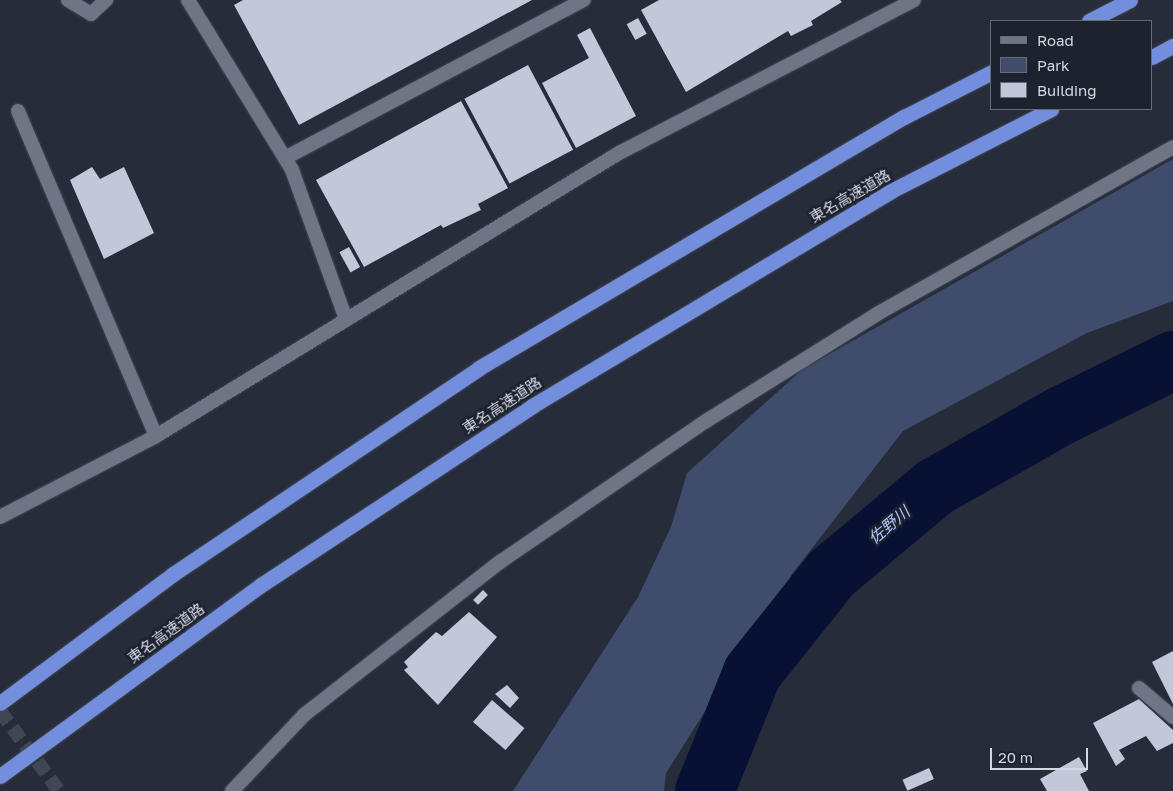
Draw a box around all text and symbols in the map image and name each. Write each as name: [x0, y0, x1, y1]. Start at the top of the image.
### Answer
legend: [990, 20, 1153, 110]
text: Road: [1037, 31, 1074, 49]
text: Park: [1037, 56, 1069, 74]
text: Building: [1037, 81, 1097, 99]
street label: 東名高速道路: [807, 166, 893, 226]
street label: 東名高速道路: [459, 373, 545, 437]
water label: 佐野川: [864, 502, 914, 548]
street label: 東名高速道路: [124, 599, 208, 667]
scale bar: [993, 738, 1090, 770]
text: 20 m: [998, 748, 1033, 766]

